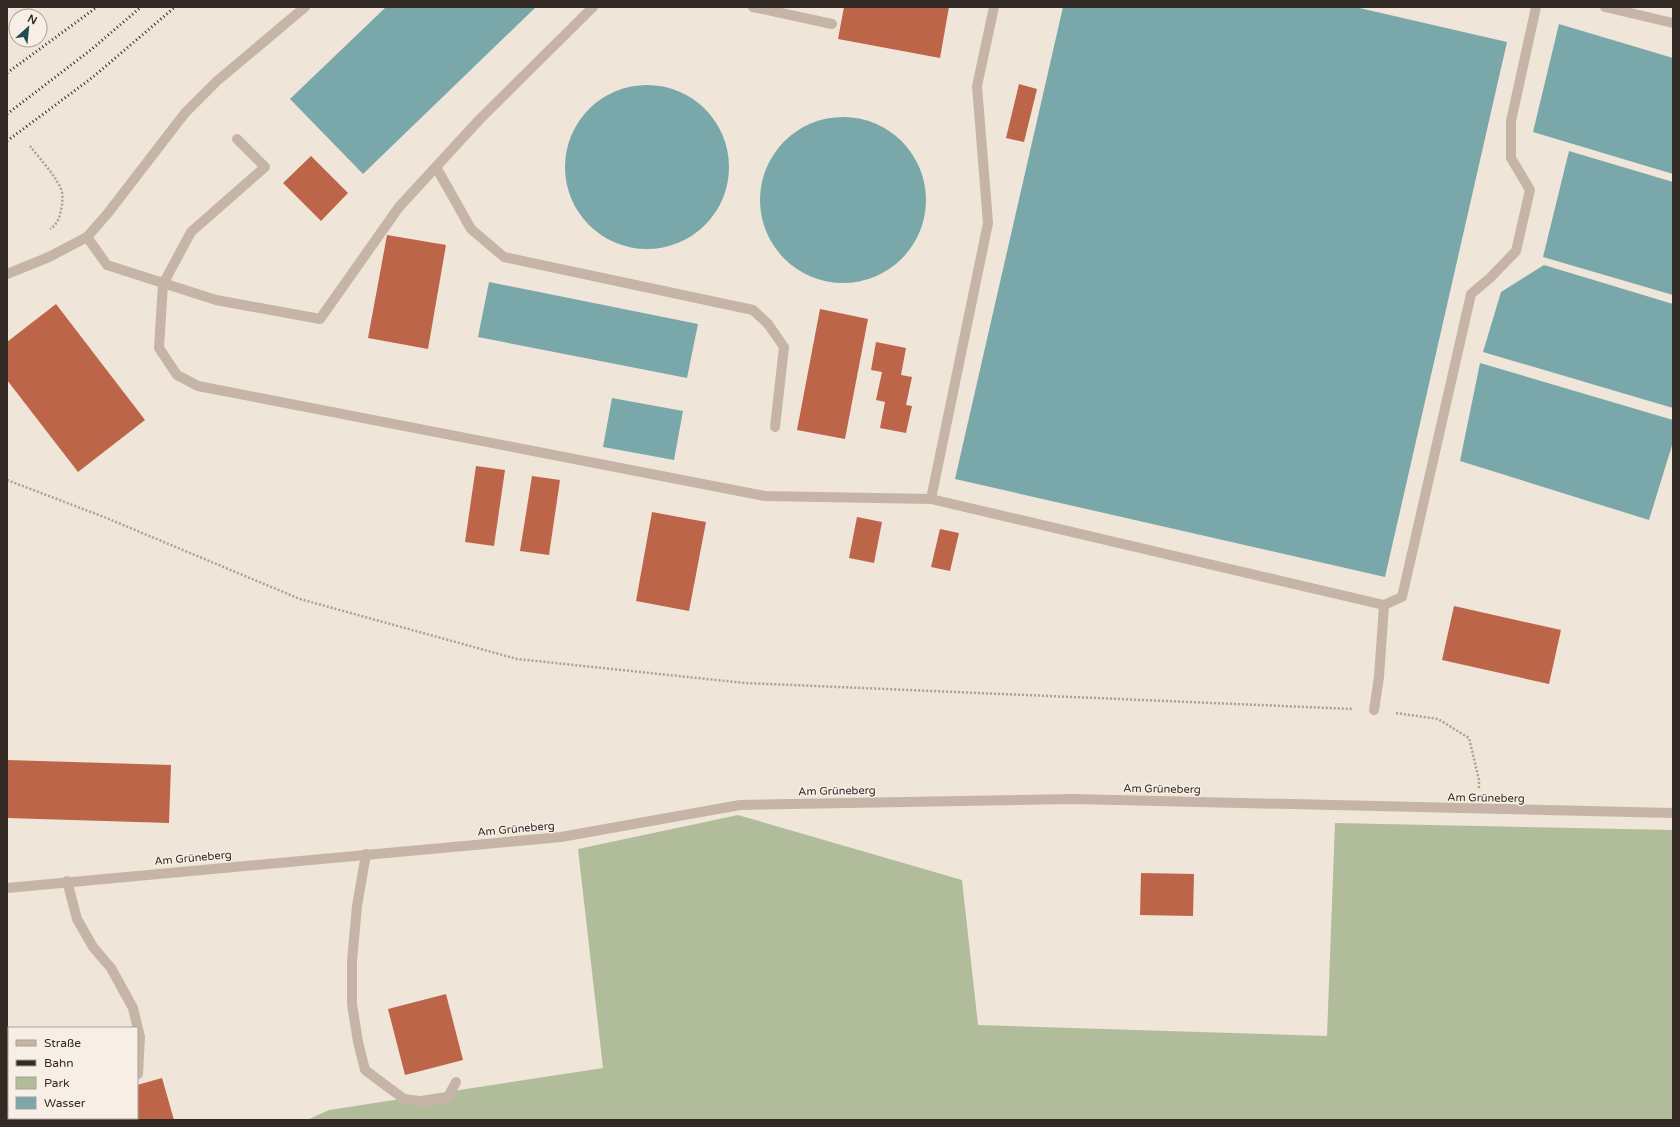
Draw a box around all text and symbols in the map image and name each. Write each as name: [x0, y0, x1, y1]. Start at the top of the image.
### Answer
north arrow: [8, 8, 48, 48]
text: N: [25, 12, 39, 27]
street label: Am Grüneberg: [1123, 782, 1201, 796]
street label: Am Grüneberg: [798, 784, 876, 798]
street label: Am Grüneberg: [1447, 791, 1525, 805]
street label: Am Grüneberg: [477, 819, 555, 839]
street label: Am Grüneberg: [154, 848, 232, 868]
legend: [8, 1027, 138, 1119]
text: Straße: [44, 1036, 81, 1050]
text: Bahn: [44, 1056, 74, 1070]
text: Park: [44, 1076, 70, 1090]
text: Wasser: [44, 1096, 86, 1110]

